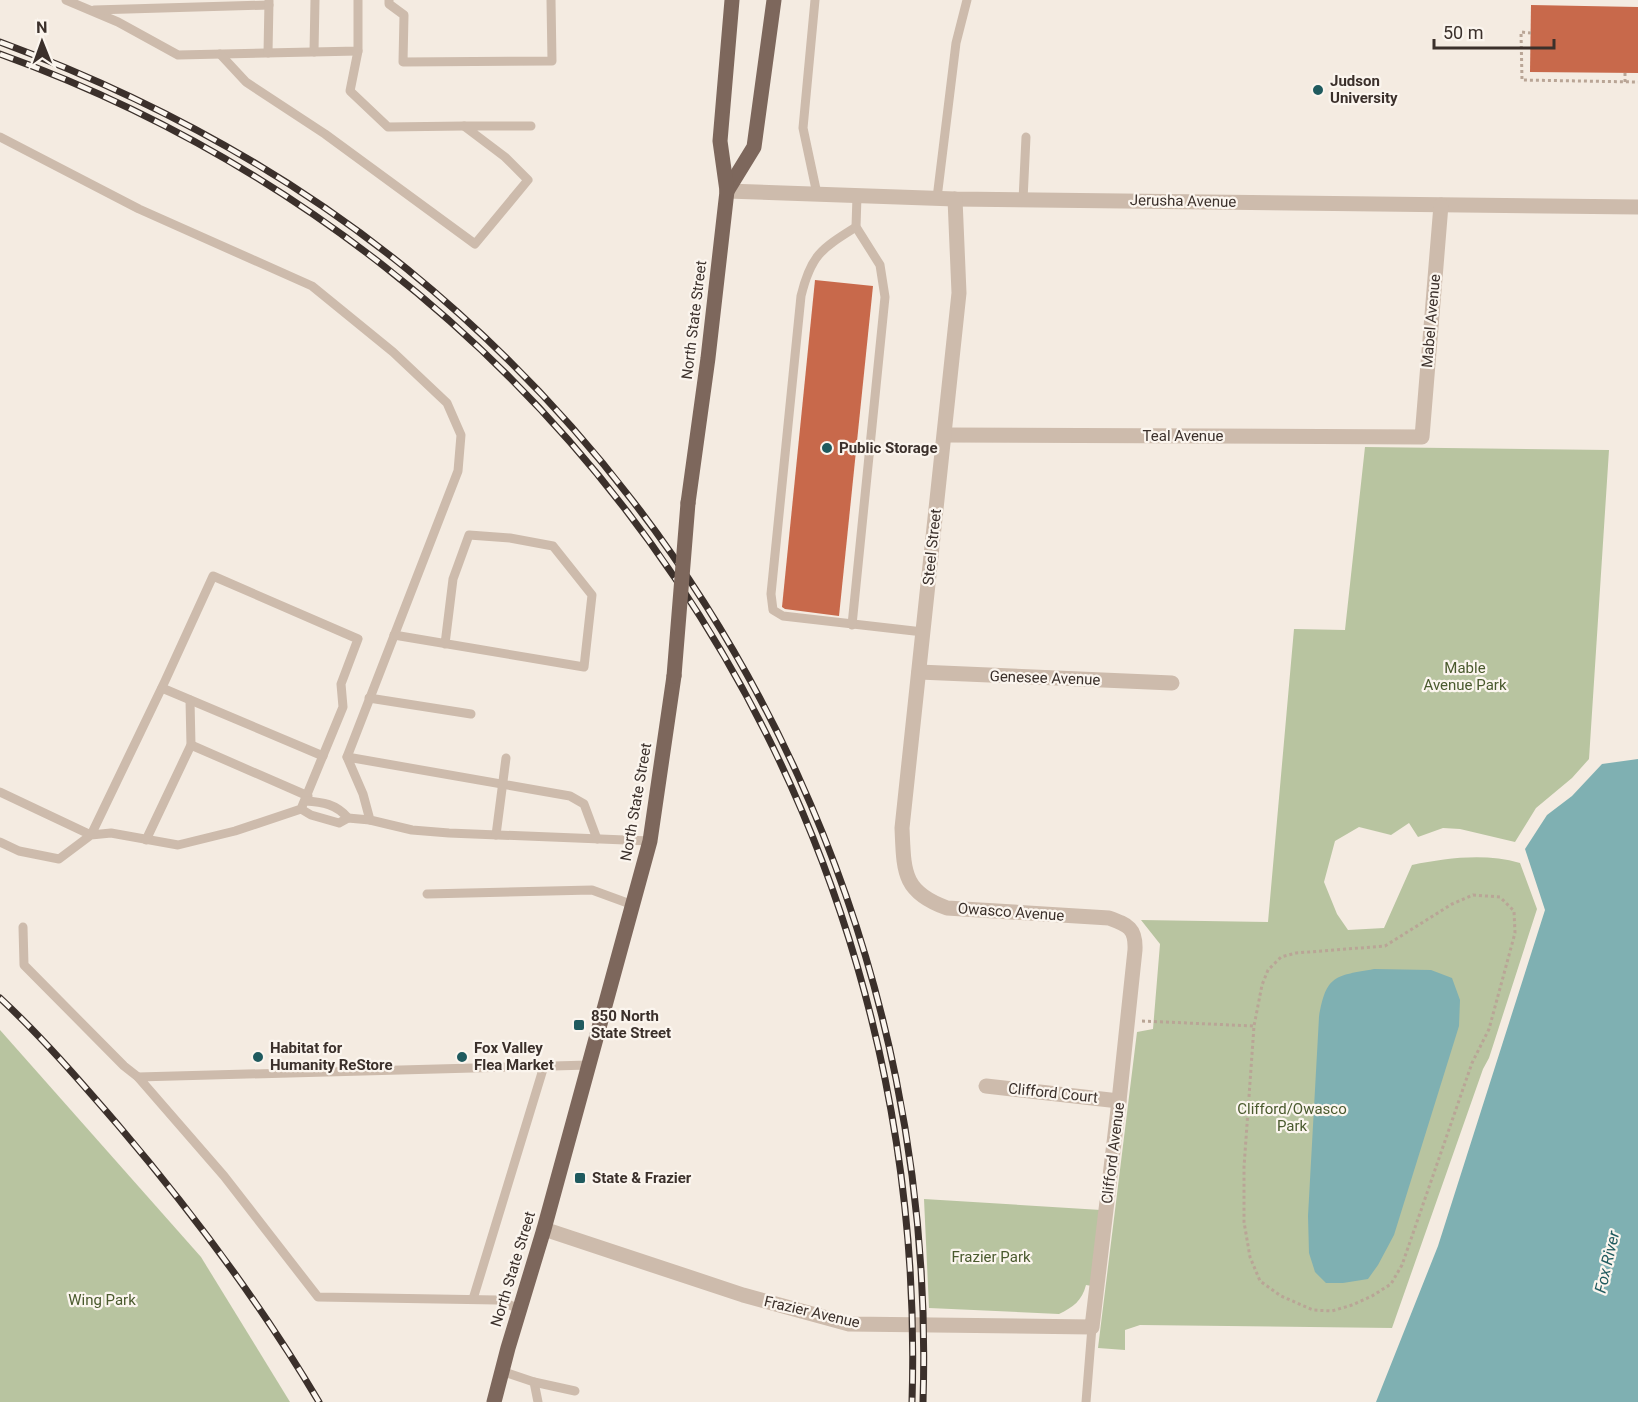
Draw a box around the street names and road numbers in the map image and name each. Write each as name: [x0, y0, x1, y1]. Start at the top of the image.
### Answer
street label: Jerusha Avenue: [1130, 191, 1236, 211]
street label: North State Street: [678, 259, 710, 381]
street label: Mabel Avenue: [1418, 273, 1444, 369]
street label: Teal Avenue: [1143, 427, 1223, 445]
street label: Steel Street: [919, 508, 945, 586]
street label: Genesee Avenue: [989, 667, 1101, 689]
street label: North State Street: [617, 741, 655, 863]
street label: Owasco Avenue: [957, 899, 1065, 925]
street label: Clifford Court: [1007, 1079, 1099, 1107]
street label: Clifford Avenue: [1098, 1101, 1128, 1205]
street label: North State Street: [487, 1209, 539, 1329]
street label: Frazier Avenue: [762, 1292, 862, 1332]

